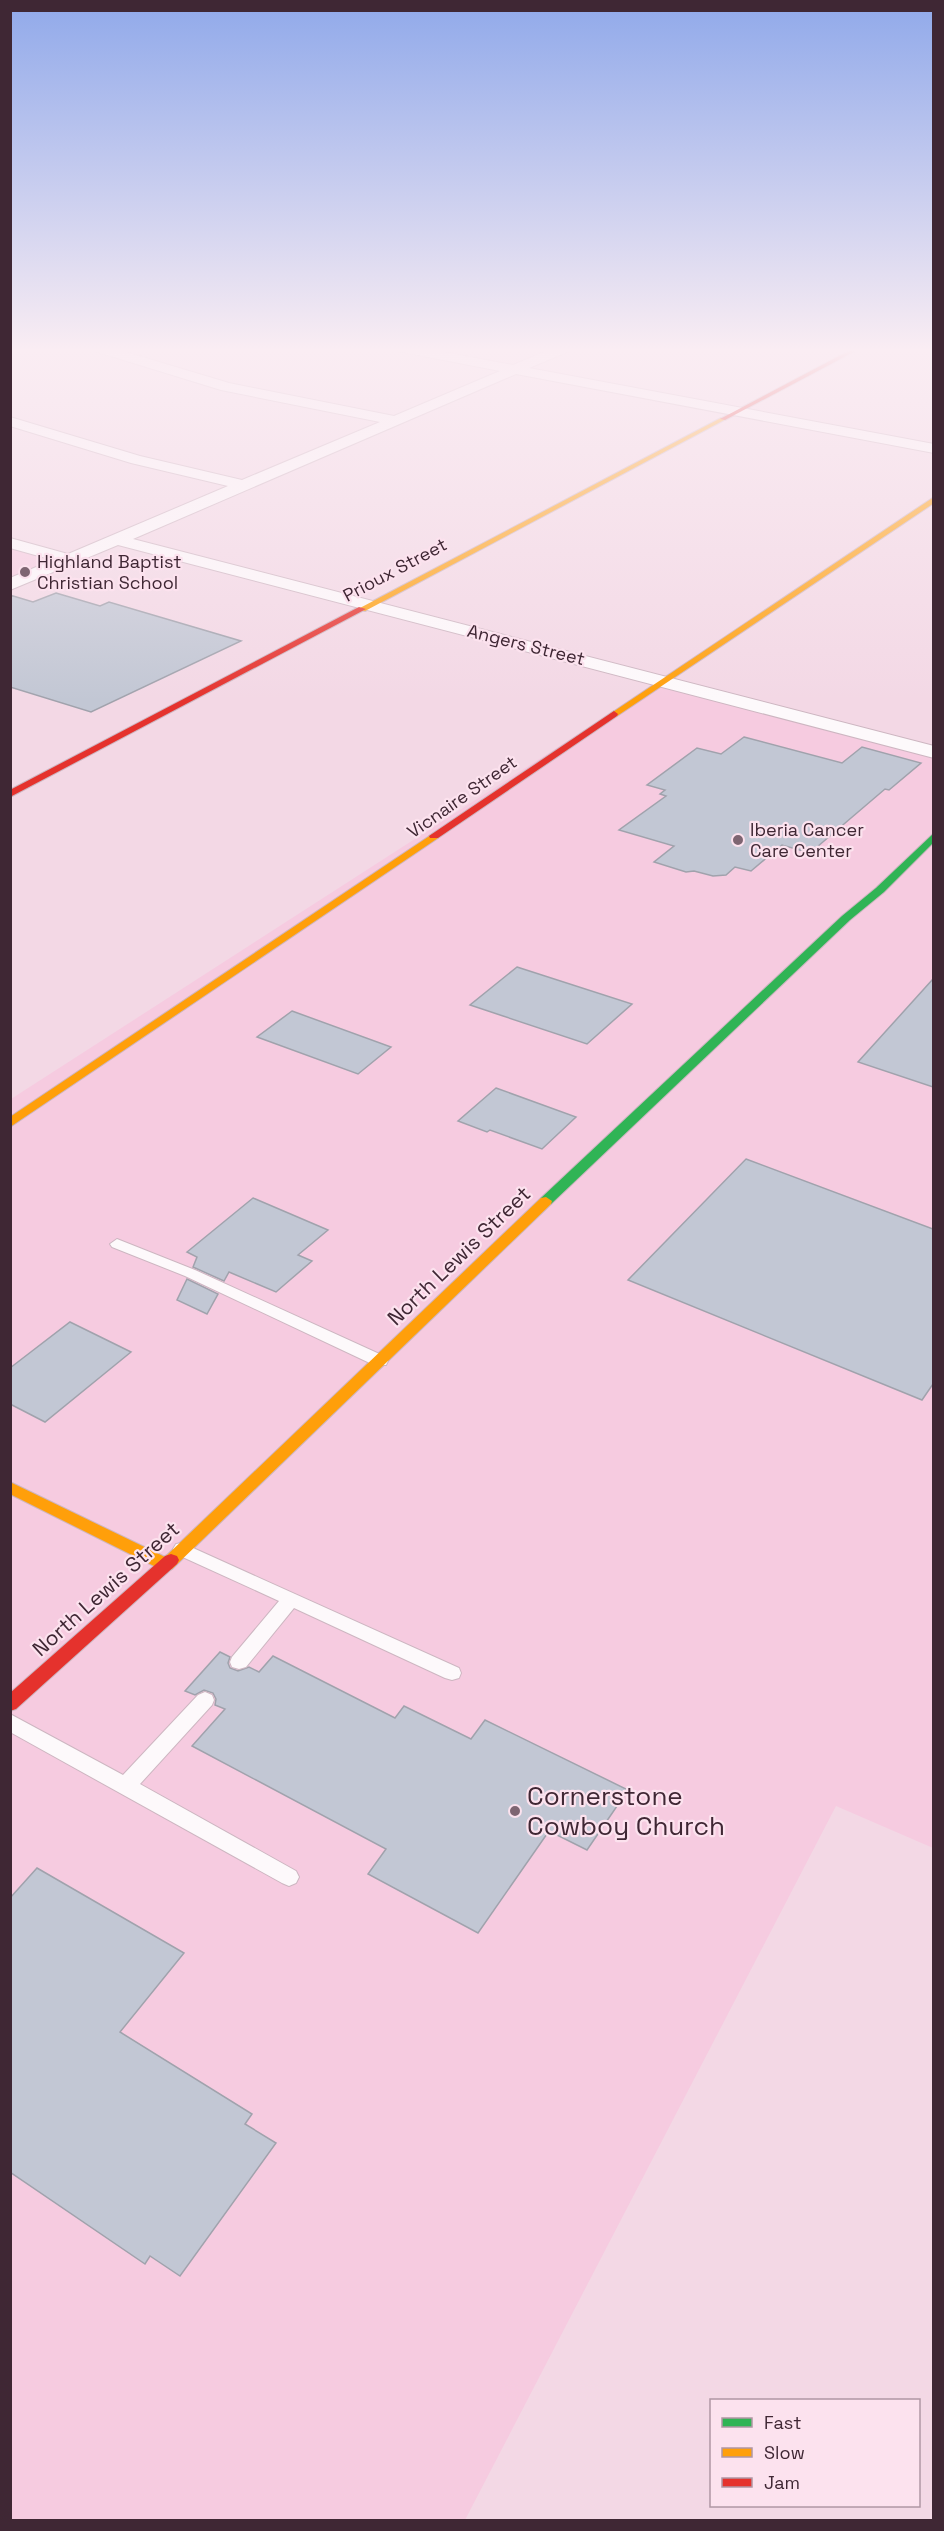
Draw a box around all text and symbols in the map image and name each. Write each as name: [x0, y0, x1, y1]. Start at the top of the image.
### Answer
street label: Prioux Street: [339, 533, 451, 607]
place label: Highland Baptist Christian School: [37, 550, 182, 594]
marker: Highland Baptist Christian School: [18, 565, 32, 579]
street label: Angers Street: [465, 619, 587, 670]
street label: Vicnaire Street: [402, 750, 521, 843]
place label: Iberia Cancer Care Center: [750, 818, 864, 862]
marker: Iberia Cancer Care Center: [731, 833, 745, 847]
street label: North Lewis Street: [381, 1180, 536, 1331]
street label: North Lewis Street: [26, 1515, 185, 1662]
place label: Cornerstone Cowboy Church: [527, 1779, 725, 1843]
marker: Cornerstone Cowboy Church: [508, 1804, 522, 1818]
legend: [710, 2399, 920, 2507]
text: Fast: [764, 2411, 801, 2434]
text: Slow: [764, 2441, 805, 2464]
text: Jam: [764, 2471, 800, 2494]

